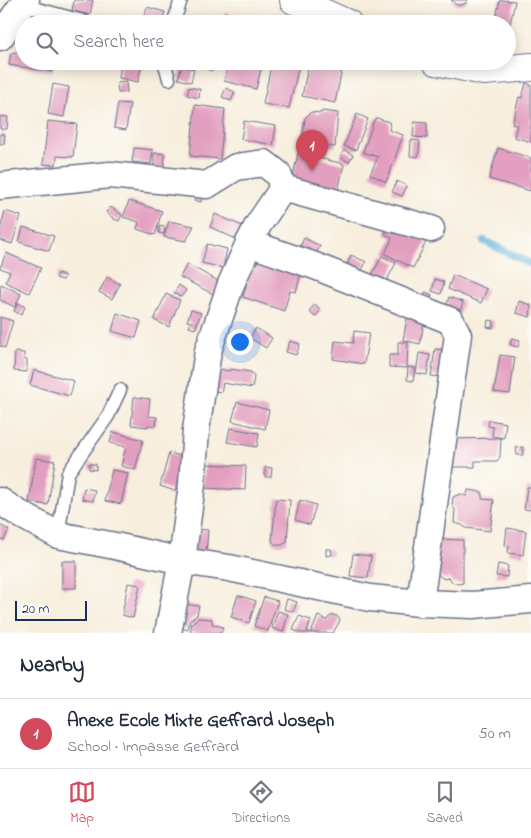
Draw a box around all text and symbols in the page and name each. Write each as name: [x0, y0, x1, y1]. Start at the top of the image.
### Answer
search box: [15, 15, 516, 70]
icon: search: [33, 29, 61, 57]
text: Search here: [73, 29, 164, 56]
pin: 1: [296, 130, 328, 171]
your location: [227, 329, 253, 355]
scale bar: [15, 598, 88, 621]
text: 20 m: [22, 599, 49, 620]
text: Nearby: [20, 651, 84, 681]
text: Anexe Ecole Mixte Geffrard Joseph: [67, 708, 334, 735]
text: 1: [33, 722, 39, 746]
text: 50 m: [479, 722, 511, 746]
text: School · Impasse Geffrard: [67, 735, 239, 759]
tab: Map: [68, 778, 96, 829]
tab: Directions: [232, 778, 290, 829]
tab: Saved: [426, 778, 463, 829]

